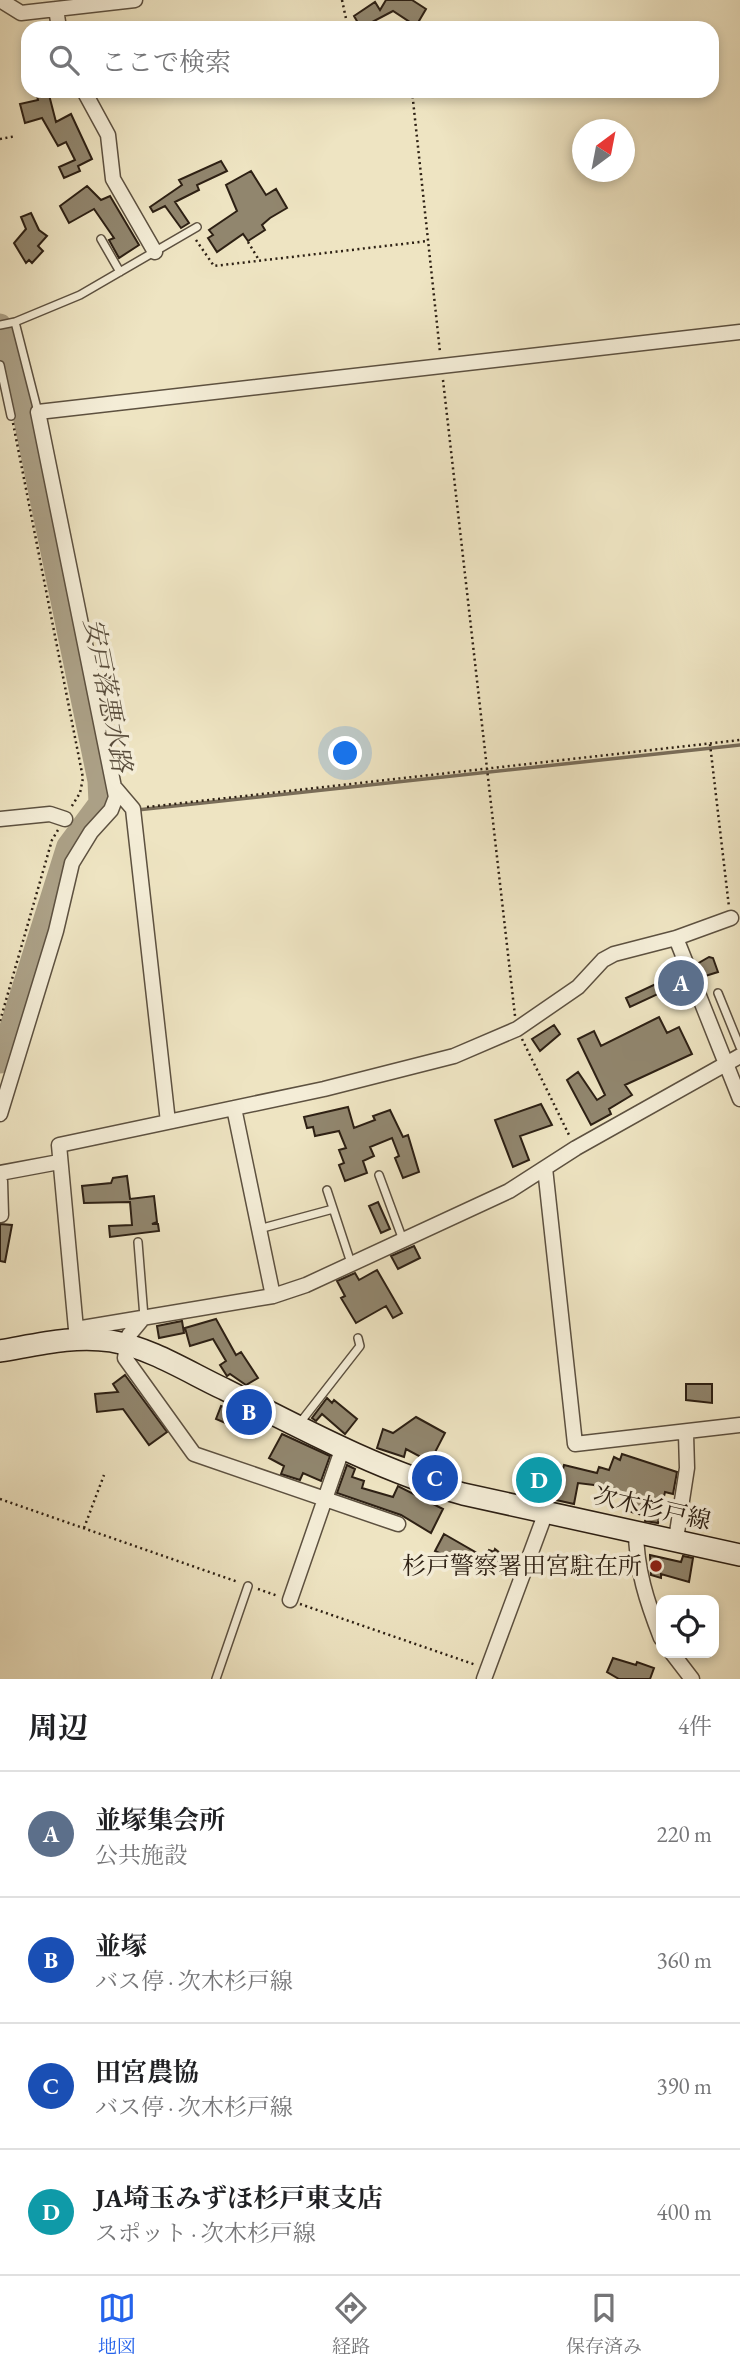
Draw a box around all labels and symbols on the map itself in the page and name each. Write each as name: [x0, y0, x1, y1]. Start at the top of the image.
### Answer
north arrow: [572, 119, 635, 182]
water label: 安戸落悪水路: [76, 615, 140, 777]
your location: [328, 736, 362, 770]
pin: A: [658, 957, 704, 1009]
pin: B: [226, 1386, 272, 1438]
pin: C: [412, 1452, 458, 1504]
pin: D: [516, 1454, 562, 1506]
street label: 次木杉戸線: [590, 1479, 714, 1536]
place label: 杉戸警察署田宮駐在所: [402, 1550, 642, 1581]
marker: 杉戸警察署田宮駐在所: [648, 1558, 664, 1574]

